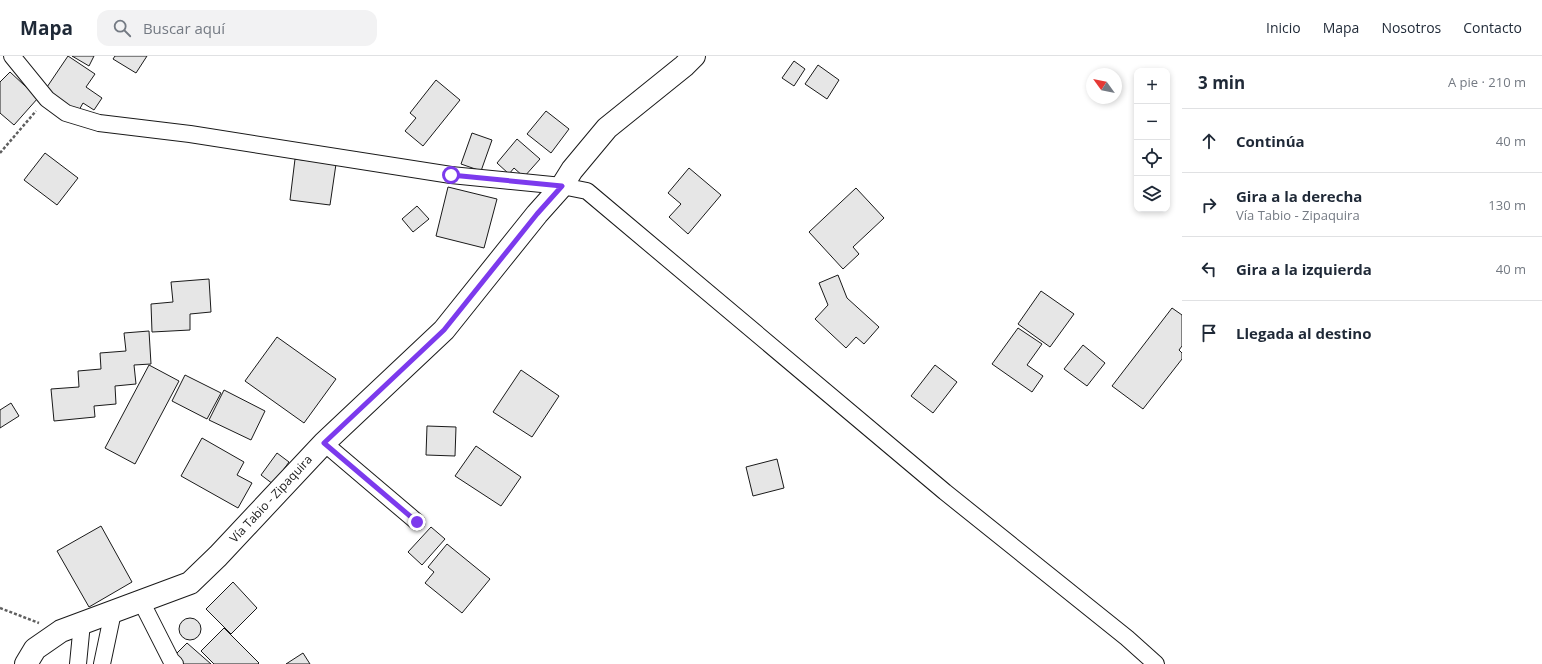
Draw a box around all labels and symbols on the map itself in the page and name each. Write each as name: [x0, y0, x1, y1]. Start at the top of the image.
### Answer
north arrow: [1086, 68, 1122, 104]
route start: [442, 166, 460, 184]
street label: Vía Tabio - Zipaquira: [225, 451, 316, 546]
route end: [408, 513, 426, 531]

